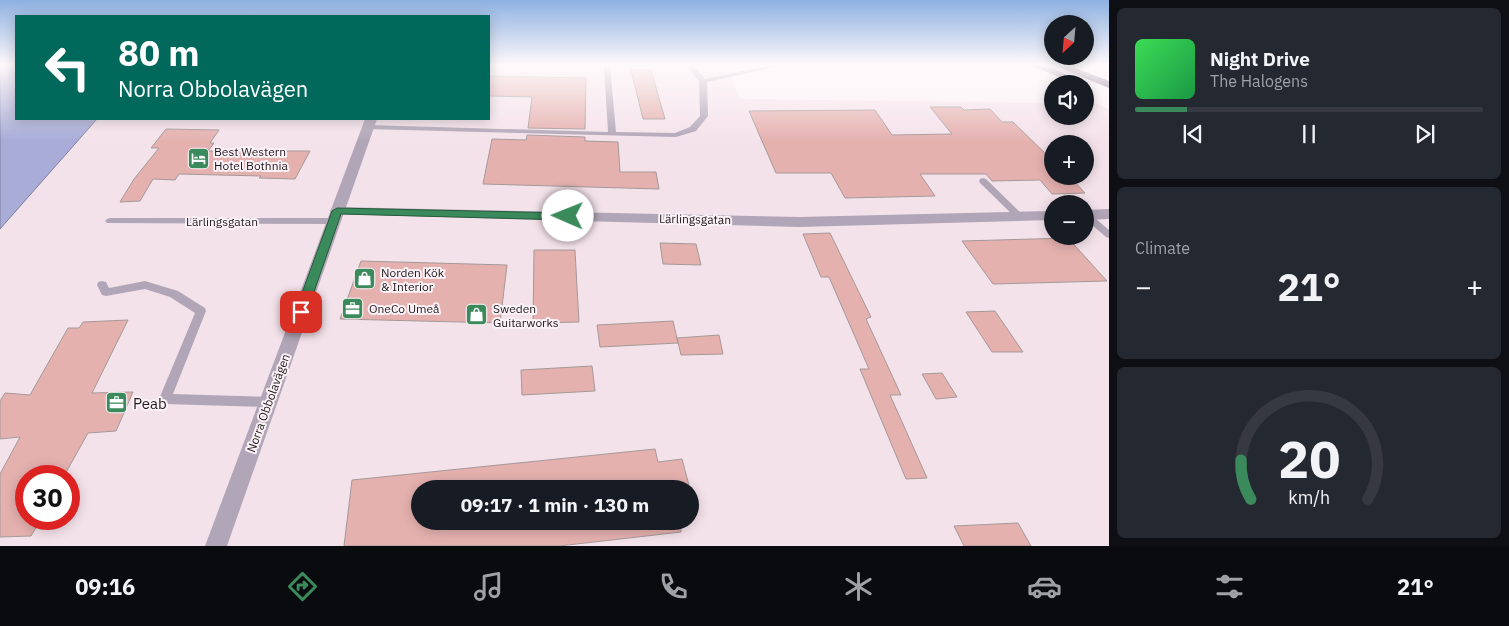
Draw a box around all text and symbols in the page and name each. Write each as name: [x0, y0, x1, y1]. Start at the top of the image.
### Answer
north arrow: [1044, 15, 1094, 65]
map controls: [1044, 15, 1094, 245]
text: 80 m: [118, 30, 200, 76]
icon: left: [35, 35, 100, 100]
text: Night Drive: [1210, 47, 1310, 71]
text: The Halogens: [1210, 71, 1308, 91]
text: Norra Obbolavägen: [118, 74, 308, 103]
button: sound: [1044, 75, 1094, 125]
icon: previous: [1179, 120, 1207, 148]
icon: pause: [1295, 120, 1323, 148]
icon: next: [1411, 120, 1439, 148]
button: +: [1044, 135, 1094, 185]
place label: Best Western Hotel Bothnia: [214, 144, 288, 173]
hotel icon: Best Western Hotel Bothnia: [186, 146, 210, 170]
position arrow: [541, 189, 593, 241]
button: −: [1044, 195, 1094, 245]
street label: Lärlingsgatan: [659, 211, 731, 227]
street label: Lärlingsgatan: [186, 214, 258, 229]
text: Climate: [1135, 238, 1190, 258]
text: 21°: [1277, 262, 1341, 311]
place label: Norden Kök & Interior: [381, 265, 445, 294]
shop icon: Norden Kök & Interior: [353, 267, 377, 291]
text: −: [1135, 268, 1152, 305]
text: +: [1466, 268, 1483, 305]
pin: [280, 291, 322, 333]
office icon: OneCo Umeå: [341, 296, 365, 320]
icon: arrive: [287, 298, 315, 326]
place label: OneCo Umeå: [369, 301, 440, 316]
place label: Sweden Guitarworks: [493, 301, 559, 330]
shop icon: Sweden Guitarworks: [465, 303, 489, 327]
street label: Norra Obbolavägen: [243, 352, 293, 454]
office icon: Peab: [105, 391, 129, 415]
place label: Peab: [133, 394, 167, 413]
text: 20: [1278, 425, 1340, 492]
speed limit sign: 30: [15, 465, 80, 530]
text: km/h: [1288, 486, 1330, 509]
text: 09:17 · 1 min · 130 m: [461, 493, 649, 517]
icon: directions: [285, 569, 320, 604]
icon: music: [471, 569, 506, 604]
icon: phone: [656, 569, 691, 604]
icon: climate: [841, 569, 876, 604]
icon: car: [1027, 569, 1062, 604]
icon: filters: [1212, 569, 1247, 604]
text: 09:16: [75, 572, 135, 601]
text: 21°: [1397, 572, 1434, 601]

